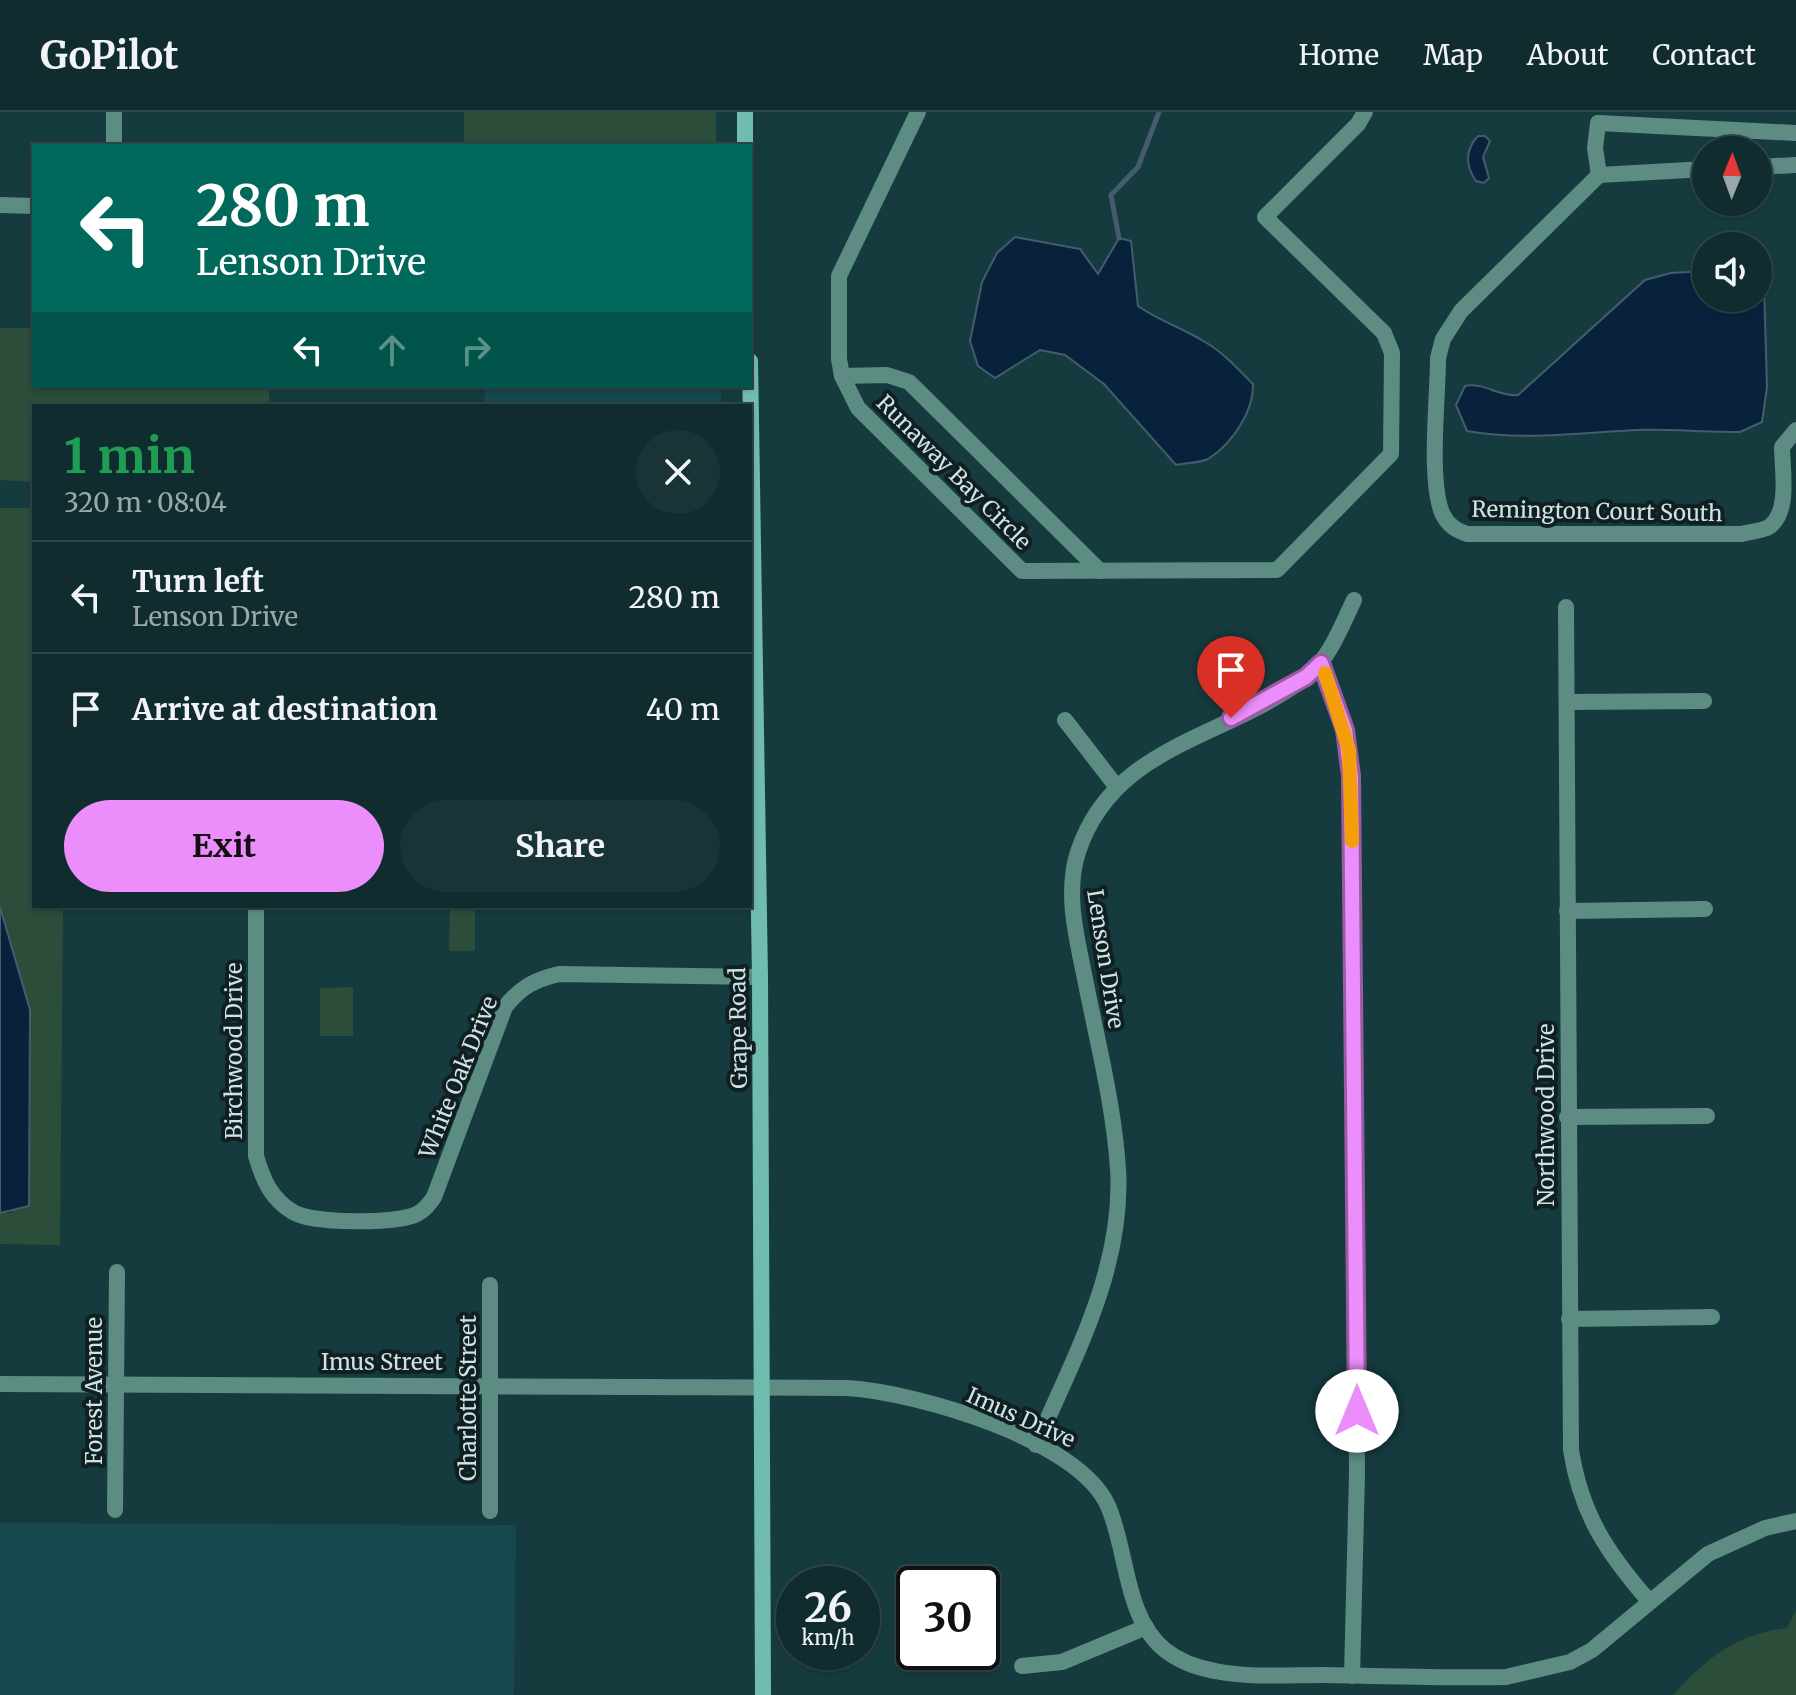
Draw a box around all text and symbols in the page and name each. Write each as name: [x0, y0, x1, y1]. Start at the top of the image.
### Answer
text: GoPilot: [40, 32, 179, 79]
text: Home: [1298, 37, 1379, 73]
text: Map: [1423, 37, 1483, 73]
text: About: [1527, 37, 1608, 73]
text: Contact: [1652, 37, 1756, 73]
north arrow: [1692, 136, 1772, 216]
map controls: [1692, 136, 1772, 312]
text: 280 m: [196, 171, 370, 241]
icon: left: [64, 176, 168, 280]
button: sound: [1692, 232, 1772, 312]
text: Lenson Drive: [196, 240, 426, 285]
icon: left: [286, 328, 330, 372]
icon: ahead: [370, 328, 414, 372]
icon: right: [454, 328, 498, 372]
street label: Runaway Bay Circle: [871, 389, 1037, 555]
text: 1 min: [64, 426, 195, 486]
button: close: [636, 430, 720, 514]
text: 320 m · 08:04: [64, 486, 227, 519]
street label: Remington Court South: [1471, 495, 1723, 527]
text: Turn left: [132, 562, 264, 600]
icon: left: [64, 575, 108, 619]
text: 280 m: [629, 578, 720, 616]
text: Lenson Drive: [132, 600, 298, 633]
pin: [1197, 636, 1265, 718]
icon: arrive: [1209, 648, 1253, 692]
icon: arrive: [64, 687, 108, 731]
text: Arrive at destination: [132, 690, 438, 728]
text: 40 m: [646, 690, 720, 728]
button: Exit: [64, 800, 384, 892]
button: Share: [400, 800, 720, 892]
street label: Lenson Drive: [1081, 887, 1131, 1031]
street label: Birchwood Drive: [220, 963, 248, 1139]
street label: Grape Road: [723, 967, 753, 1089]
street label: White Oak Drive: [412, 992, 503, 1163]
street label: Northwood Drive: [1532, 1024, 1560, 1206]
street label: Charlotte Street: [454, 1315, 482, 1481]
street label: Forest Avenue: [80, 1317, 108, 1465]
street label: Imus Street: [321, 1348, 443, 1376]
position arrow: [1315, 1369, 1399, 1453]
street label: Imus Drive: [962, 1381, 1080, 1453]
speed limit sign: 30: [896, 1566, 1000, 1670]
text: 26: [804, 1583, 852, 1633]
text: km/h: [802, 1625, 854, 1650]

